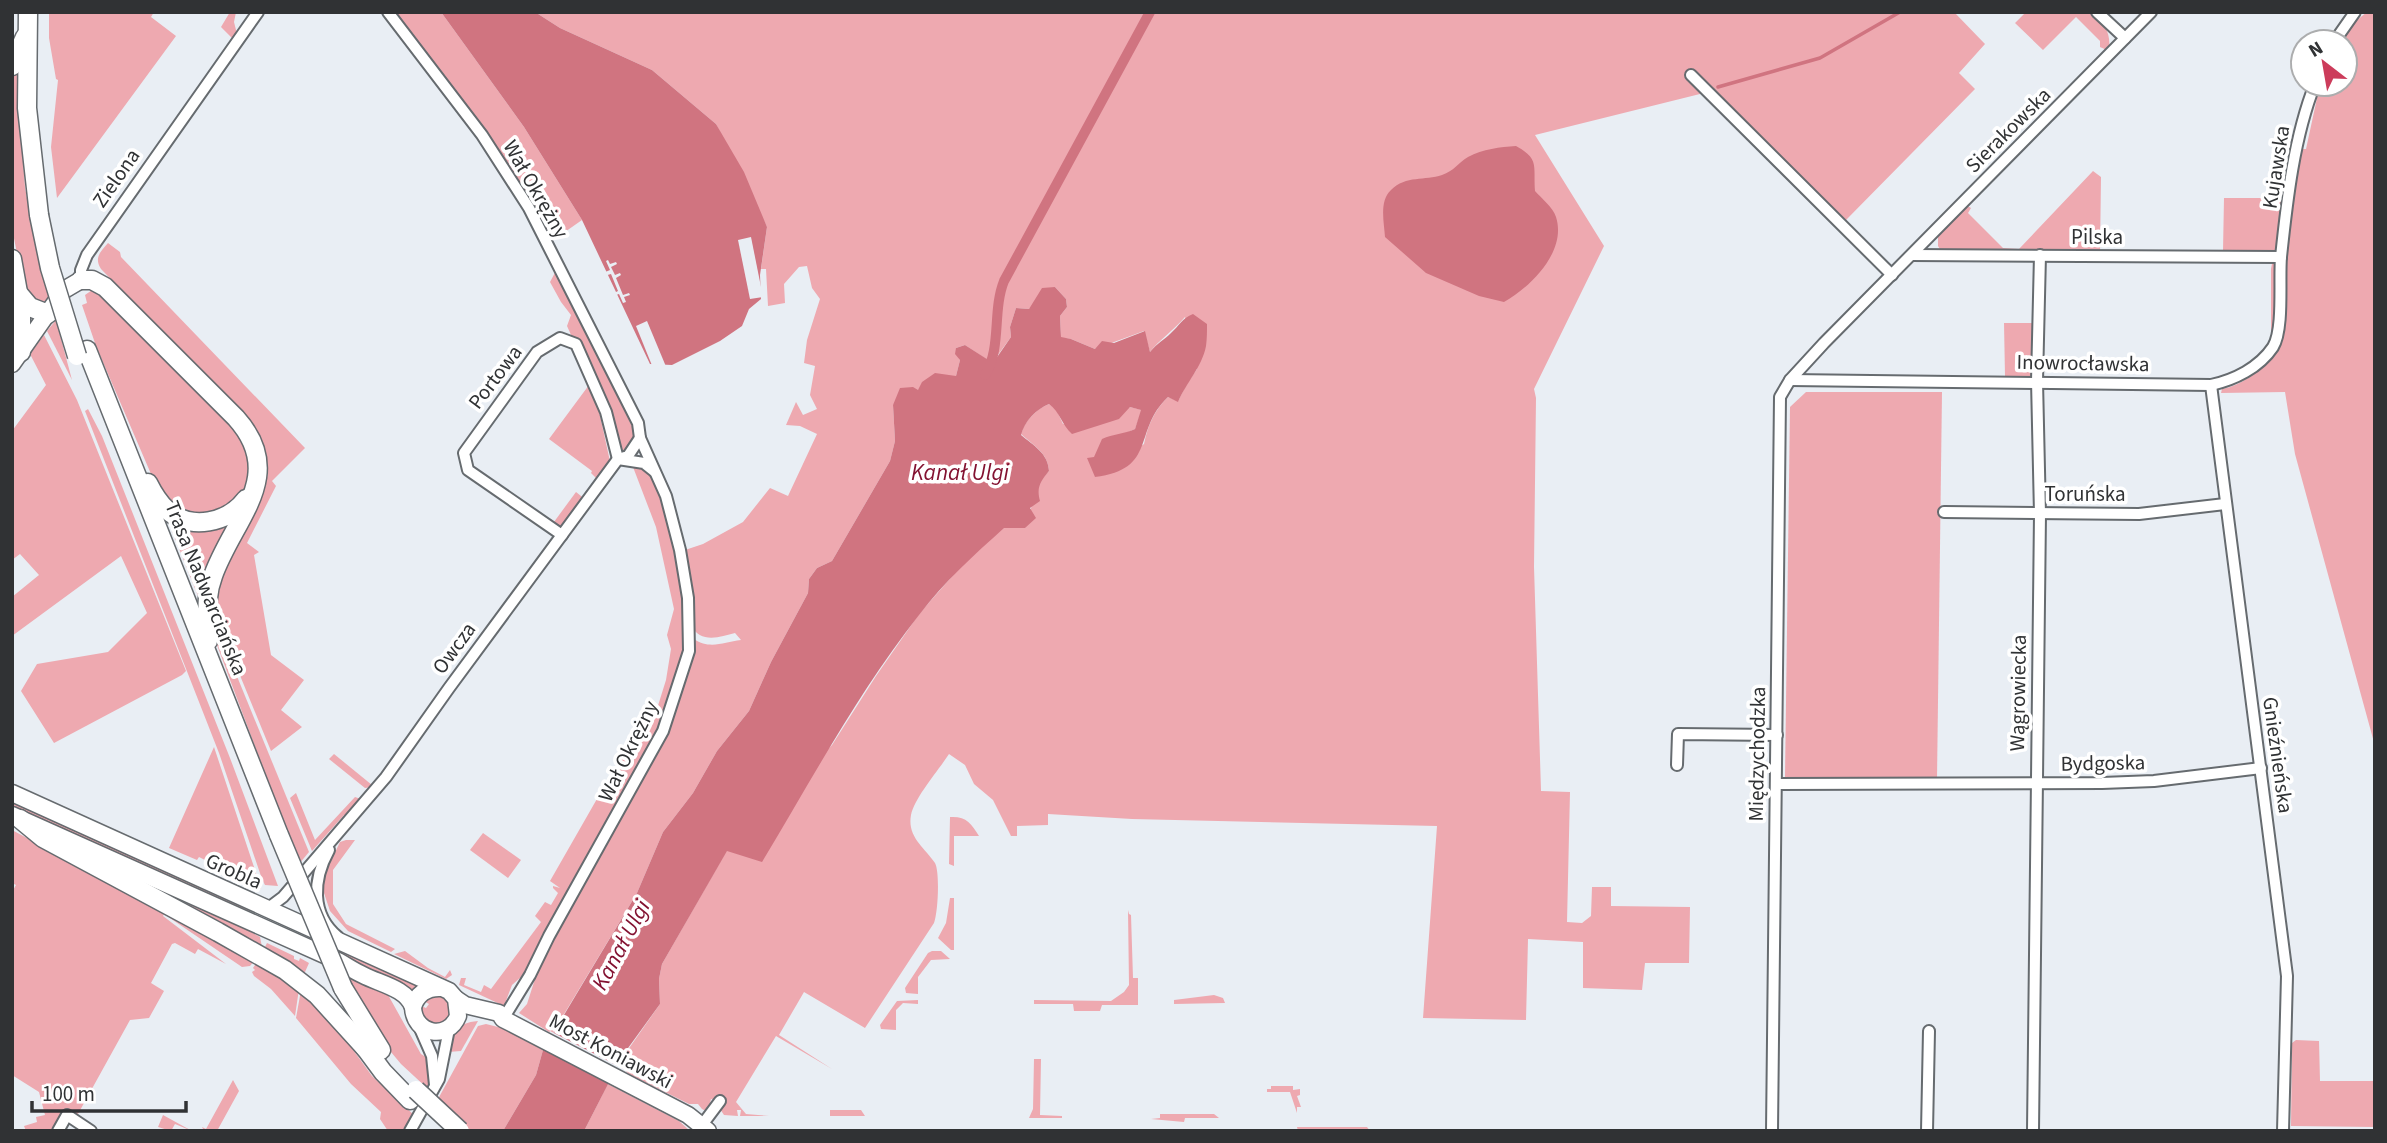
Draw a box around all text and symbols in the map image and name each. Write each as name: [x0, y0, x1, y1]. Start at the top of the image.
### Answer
north arrow: [2289, 28, 2359, 98]
text: N: [2304, 35, 2328, 65]
street label: Sierakowska: [1958, 80, 2058, 180]
street label: Kujawska: [2255, 123, 2297, 211]
street label: Wał Okrężny: [496, 134, 576, 244]
street label: Zielona: [85, 142, 147, 214]
street label: Pilska: [2071, 222, 2123, 252]
street label: Portowa: [461, 339, 529, 415]
street label: Inowrocławska: [2016, 347, 2150, 379]
water label: Kanał Ulgi: [911, 456, 1010, 489]
street label: Toruńska: [2044, 479, 2126, 509]
street label: Trasa Nadwarciańska: [157, 496, 255, 680]
street label: Owcza: [425, 616, 483, 680]
street label: Wągrowiecka: [2002, 634, 2034, 752]
street label: Międzychodzka: [1741, 686, 1773, 822]
street label: Wał Okrężny: [591, 695, 666, 807]
street label: Gnieźnieńska: [2255, 695, 2301, 815]
street label: Bydgoska: [2060, 747, 2146, 779]
street label: Grobla: [201, 845, 267, 897]
water label: Kanał Ulgi: [583, 893, 659, 996]
street label: Most Koniawski: [544, 1006, 678, 1096]
scale bar: [32, 1070, 186, 1114]
text: 100 m: [42, 1079, 95, 1109]

